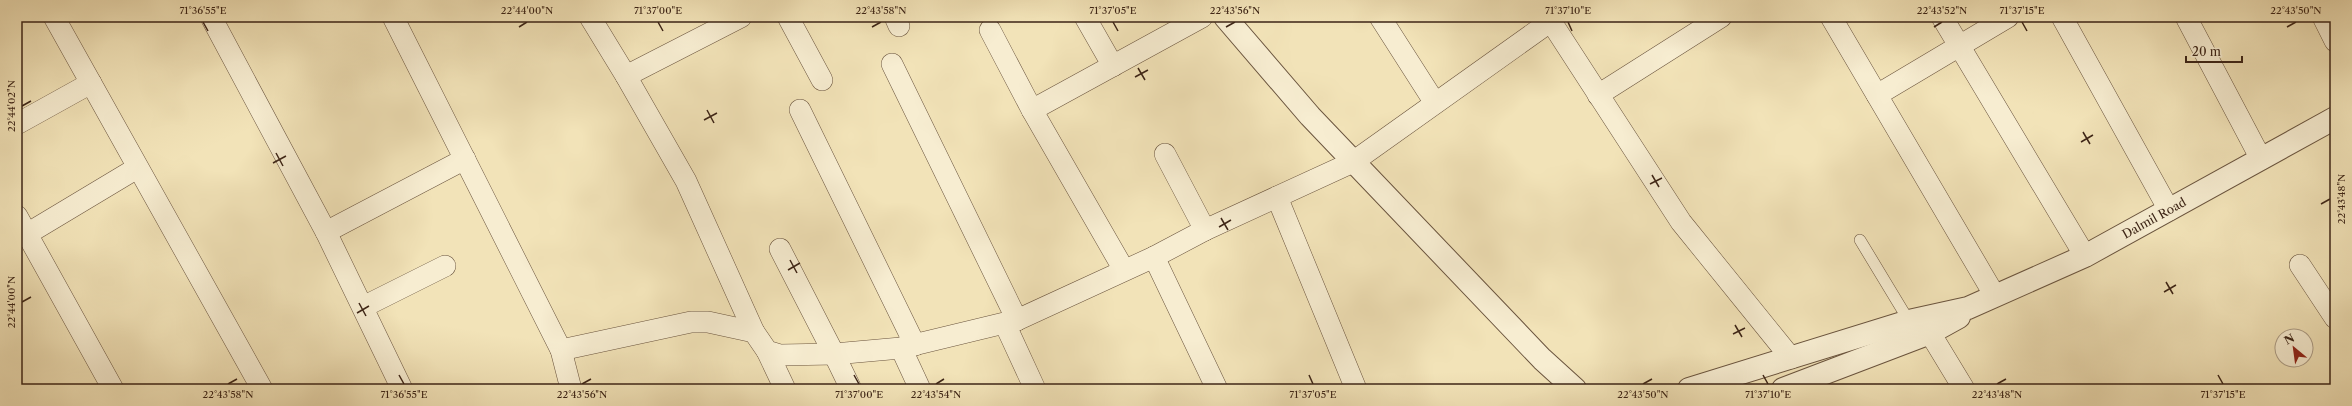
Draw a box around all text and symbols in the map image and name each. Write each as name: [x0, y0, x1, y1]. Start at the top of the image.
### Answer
text: 71°36'55"E: [179, 4, 227, 17]
text: 22°44'00"N: [501, 4, 553, 17]
text: 71°37'00"E: [634, 4, 682, 17]
text: 22°43'58"N: [856, 4, 906, 17]
text: 71°37'05"E: [1089, 4, 1137, 17]
text: 22°43'56"N: [1210, 4, 1260, 17]
text: 71°37'10"E: [1545, 4, 1591, 17]
text: 22°43'52"N: [1917, 4, 1967, 17]
text: 71°37'15"E: [1999, 4, 2045, 17]
text: 22°43'50"N: [2270, 4, 2322, 17]
scale bar: [2186, 38, 2242, 64]
text: 20 m: [2192, 44, 2221, 59]
text: 22°44'02"N: [5, 80, 18, 132]
text: 22°43'48"N: [2335, 174, 2348, 224]
street label: Dalmil Road: [2119, 194, 2189, 242]
text: 22°44'00"N: [5, 276, 18, 328]
north arrow: [2274, 328, 2314, 368]
text: N: [2282, 331, 2297, 348]
text: 22°43'58"N: [203, 388, 253, 401]
text: 71°36'55"E: [380, 388, 428, 401]
text: 22°43'56"N: [557, 388, 607, 401]
text: 71°37'00"E: [835, 388, 883, 401]
text: 22°43'54"N: [911, 388, 961, 401]
text: 71°37'05"E: [1289, 388, 1337, 401]
text: 22°43'50"N: [1617, 388, 1669, 401]
text: 71°37'10"E: [1745, 388, 1791, 401]
text: 22°43'48"N: [1972, 388, 2022, 401]
text: 71°37'15"E: [2200, 388, 2246, 401]

